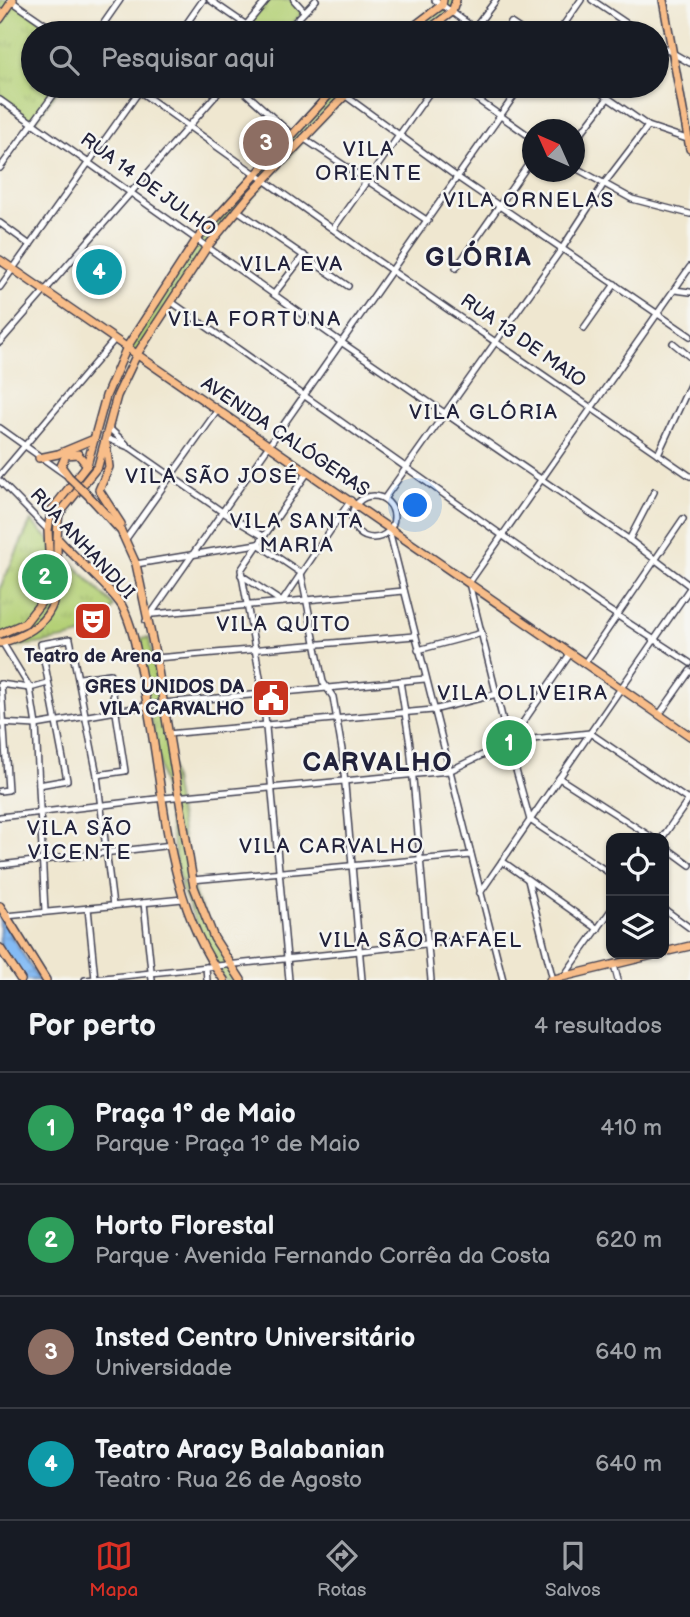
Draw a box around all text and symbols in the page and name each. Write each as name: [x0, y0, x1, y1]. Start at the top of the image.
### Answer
search box: [21, 21, 669, 98]
icon: search: [45, 41, 83, 79]
text: Pesquisar aqui: [101, 44, 275, 75]
pin: 3: [243, 117, 289, 169]
north arrow: [522, 119, 585, 182]
street label: RUA 14 DE JULHO: [76, 128, 220, 242]
district label: VILA ORIENTE: [315, 137, 423, 186]
district label: VILA ORNELAS: [443, 188, 615, 213]
district label: GLÓRIA: [425, 240, 533, 274]
pin: 4: [76, 246, 122, 298]
district label: VILA EVA: [240, 252, 344, 277]
street label: RUA 13 DE MAIO: [456, 289, 590, 393]
district label: VILA FORTUNA: [168, 307, 342, 332]
street label: AVENIDA CALÓGERAS: [197, 371, 374, 502]
district label: VILA GLÓRIA: [409, 400, 559, 425]
district label: VILA SÃO JOSÉ: [125, 464, 299, 489]
street label: RUA ANHANDUI: [25, 484, 139, 604]
your location: [398, 488, 432, 522]
district label: VILA SANTA MARIA: [230, 509, 364, 558]
pin: 2: [22, 551, 68, 603]
theatre icon: Teatro de Arena: [72, 600, 114, 642]
district label: VILA QUITO: [216, 612, 352, 637]
place label: Teatro de Arena: [24, 645, 162, 668]
place label: GRES UNIDOS DA VILA CARVALHO: [85, 676, 244, 721]
public building icon: GRES UNIDOS DA VILA CARVALHO: [250, 677, 292, 719]
district label: VILA OLIVEIRA: [437, 681, 609, 706]
pin: 1: [486, 717, 532, 769]
district label: CARVALHO: [302, 748, 454, 779]
district label: VILA SÃO VICENTE: [27, 816, 133, 865]
map controls: [606, 833, 669, 959]
button: locate: [606, 833, 669, 896]
district label: VILA CARVALHO: [239, 834, 425, 859]
button: layers: [606, 896, 669, 959]
district label: VILA SÃO RAFAEL: [319, 928, 523, 953]
text: Por perto: [28, 1008, 156, 1044]
text: 4 resultados: [534, 1012, 662, 1040]
text: Praça 1º de Maio: [95, 1099, 296, 1130]
text: 1: [46, 1114, 56, 1142]
text: 410 m: [600, 1114, 662, 1142]
text: Parque · Praça 1º de Maio: [95, 1130, 360, 1158]
text: Horto Florestal: [95, 1211, 274, 1242]
text: 2: [44, 1226, 58, 1254]
text: 620 m: [596, 1226, 662, 1254]
text: Parque · Avenida Fernando Corrêa da Costa: [95, 1242, 551, 1270]
text: Insted Centro Universitário: [95, 1323, 415, 1354]
text: 3: [44, 1338, 58, 1366]
text: 640 m: [595, 1338, 662, 1366]
text: Universidade: [95, 1354, 232, 1382]
text: Teatro Aracy Balabanian: [95, 1435, 385, 1466]
text: 4: [44, 1450, 58, 1478]
text: 640 m: [595, 1450, 662, 1478]
text: Teatro · Rua 26 de Agosto: [95, 1466, 362, 1494]
tab: Mapa: [89, 1537, 138, 1602]
tab: Rotas: [317, 1537, 366, 1602]
tab: Salvos: [545, 1537, 601, 1602]

